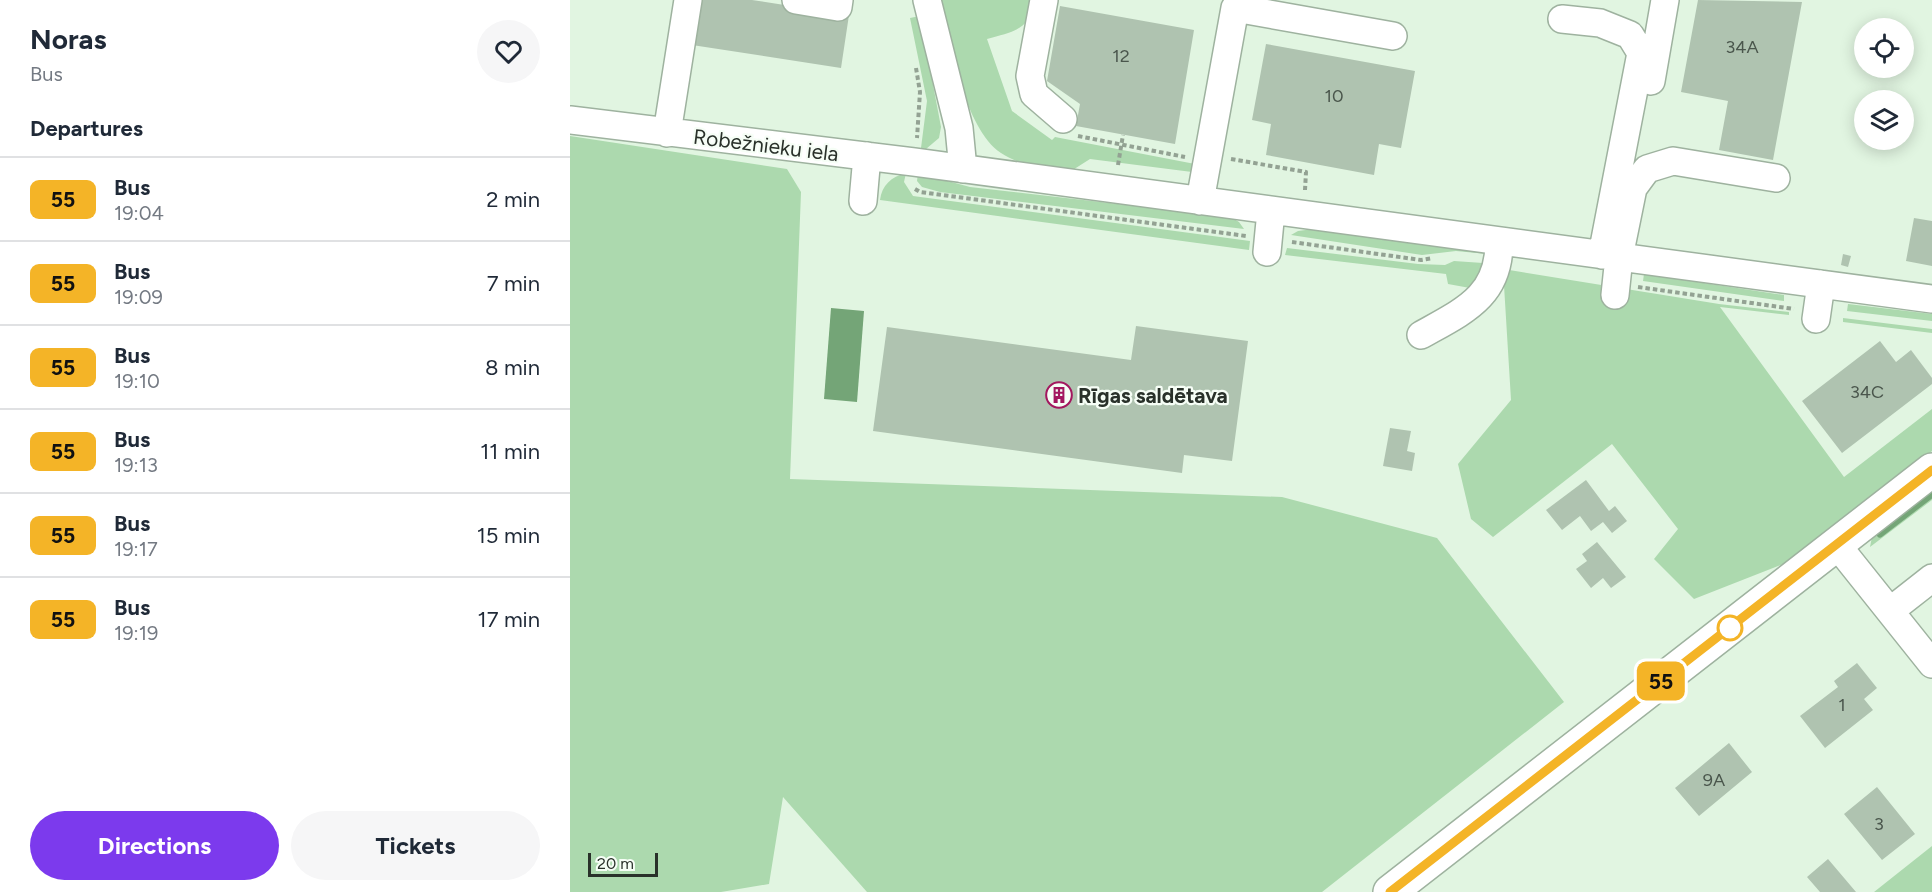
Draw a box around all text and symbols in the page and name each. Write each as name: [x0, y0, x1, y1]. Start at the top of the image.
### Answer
map controls: [1854, 18, 1914, 150]
button: locate: [1854, 18, 1914, 78]
button: heart: [477, 20, 540, 83]
text: Noras: [30, 22, 107, 56]
house number: 34A: [1725, 36, 1759, 58]
house number: 12: [1112, 45, 1130, 67]
text: Bus: [30, 62, 63, 86]
house number: 10: [1325, 85, 1343, 107]
button: layers: [1854, 90, 1914, 150]
text: Departures: [30, 115, 143, 142]
street label: Robežnieku iela: [692, 124, 840, 166]
text: Bus: [114, 174, 150, 201]
text: 2 min: [486, 186, 540, 213]
text: 55: [51, 187, 75, 212]
text: 19:04: [114, 201, 164, 225]
text: Bus: [114, 258, 150, 285]
text: 7 min: [487, 270, 540, 297]
text: 55: [51, 271, 75, 296]
text: 19:09: [114, 285, 163, 309]
text: Bus: [114, 342, 150, 369]
text: 8 min: [485, 354, 540, 381]
text: 55: [51, 355, 75, 380]
text: 19:10: [114, 369, 160, 393]
building icon: Rīgas saldētava: [1044, 380, 1074, 410]
house number: 34C: [1850, 381, 1884, 403]
place label: Rīgas saldētava: [1078, 383, 1228, 408]
text: Bus: [114, 426, 150, 453]
text: 11 min: [480, 438, 540, 465]
text: 55: [51, 439, 75, 464]
text: 19:13: [114, 453, 158, 477]
text: Bus: [114, 510, 150, 537]
text: 15 min: [477, 522, 540, 549]
text: 55: [51, 523, 75, 548]
text: 19:17: [114, 537, 158, 561]
text: Bus: [114, 594, 150, 621]
text: 17 min: [478, 606, 540, 633]
text: 55: [51, 607, 75, 632]
unlabelled marker: [1717, 615, 1743, 641]
text: 19:19: [114, 621, 158, 645]
line badge: 55: [1634, 662, 1688, 700]
text: 55: [1649, 669, 1673, 694]
house number: 1: [1838, 694, 1846, 716]
house number: 9A: [1703, 769, 1725, 791]
button: Directions: [30, 811, 279, 880]
button: Tickets: [291, 811, 540, 880]
house number: 3: [1874, 813, 1884, 835]
scale bar: [588, 850, 658, 878]
text: 20 m: [597, 854, 634, 873]

